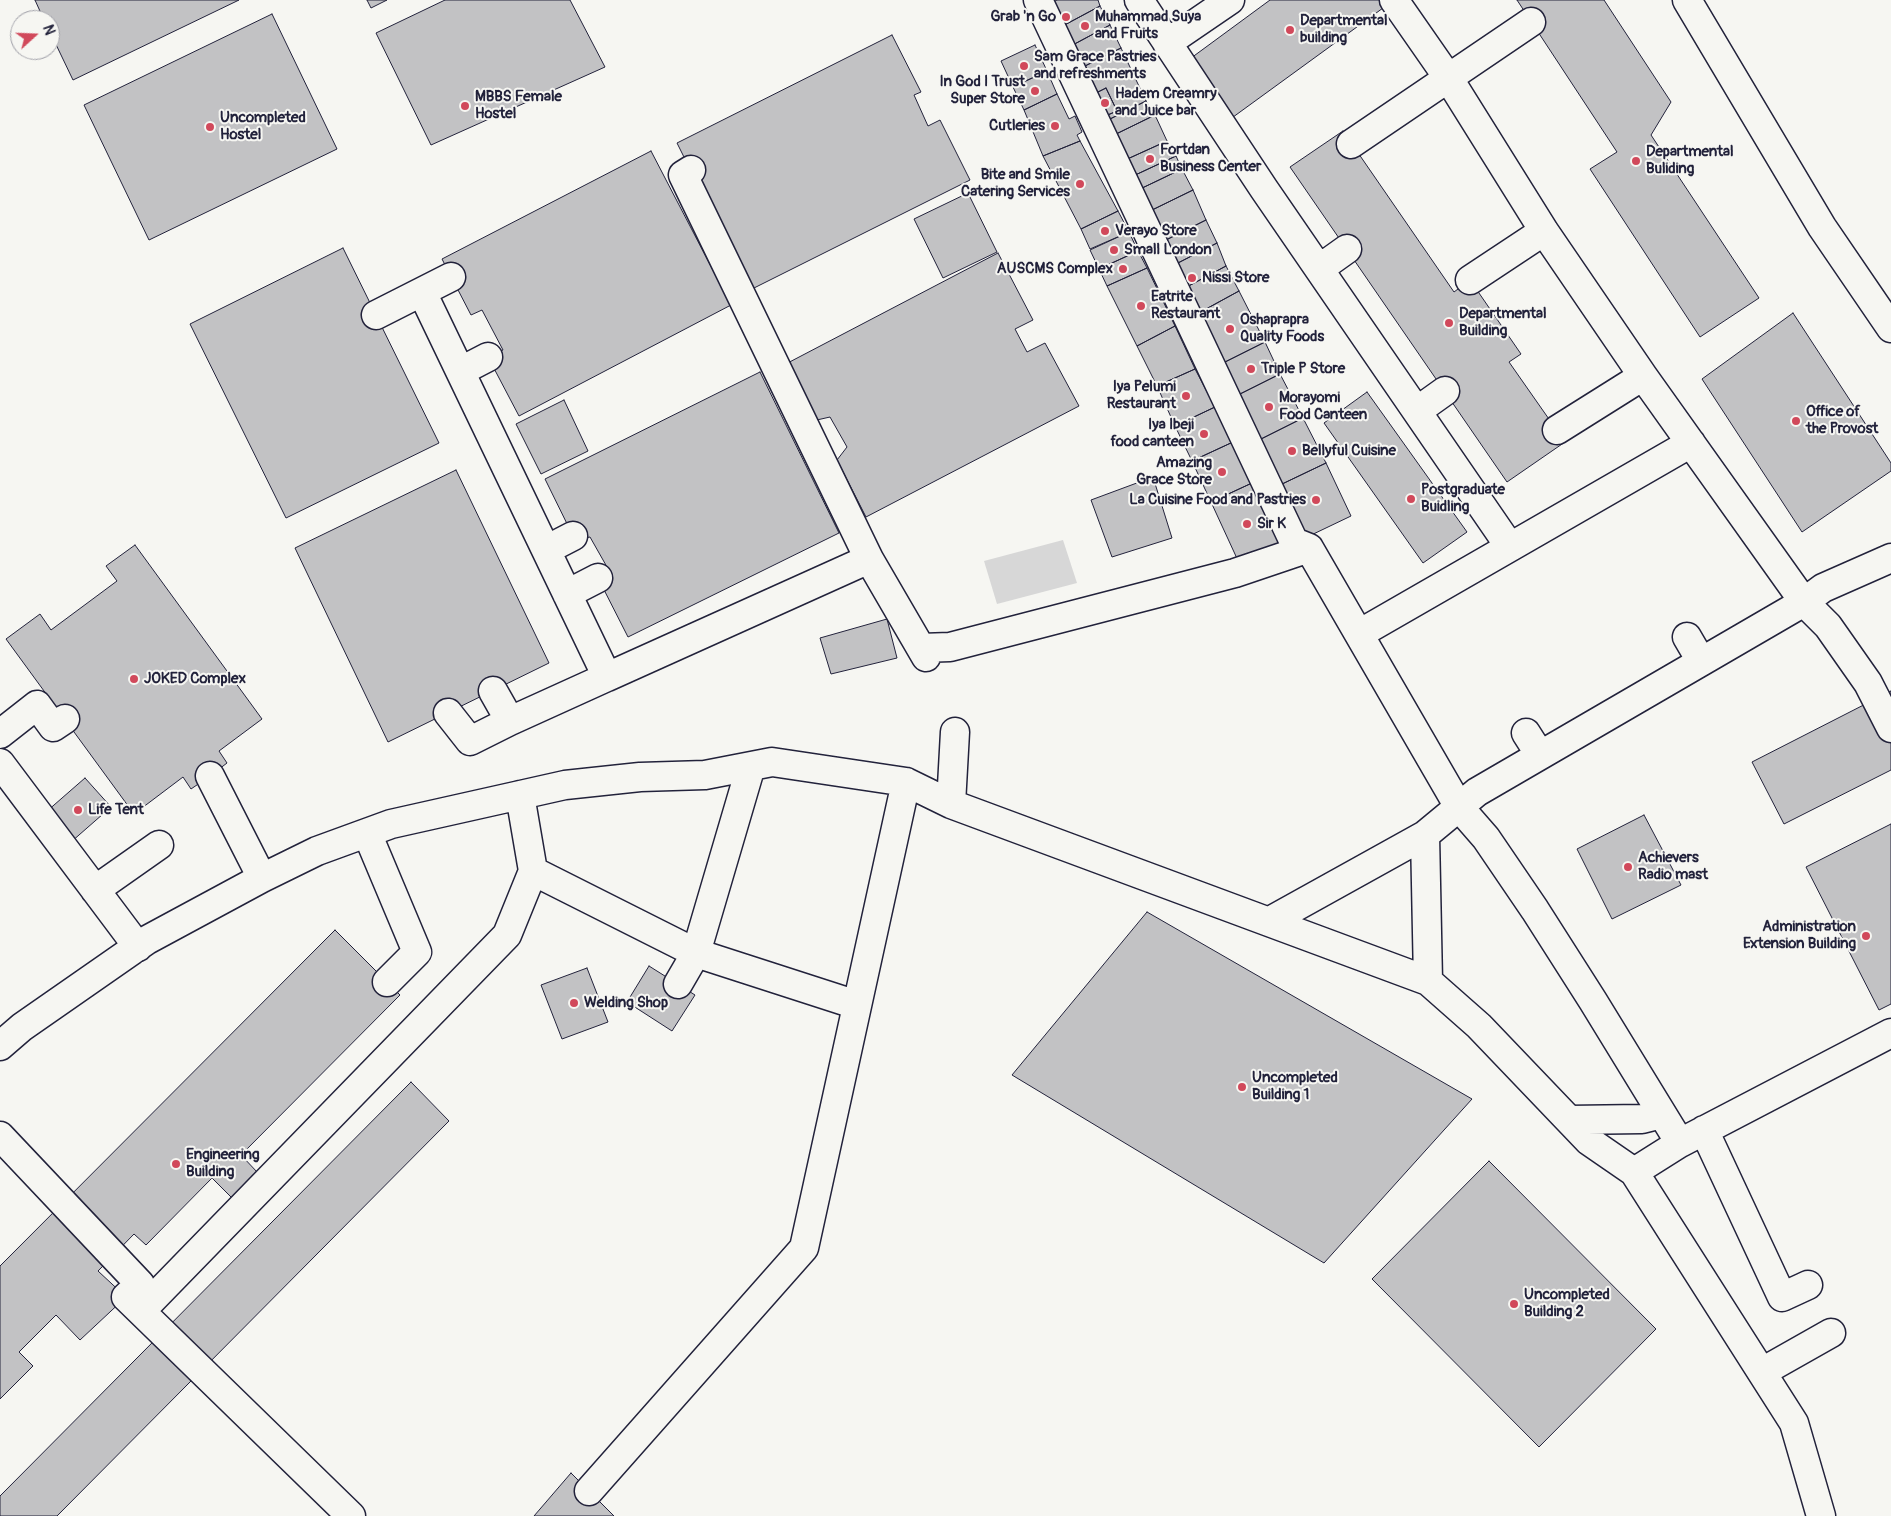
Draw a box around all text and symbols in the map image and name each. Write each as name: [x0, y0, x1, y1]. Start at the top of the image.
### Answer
place label: Grab 'n Go: [990, 8, 1056, 26]
place label: Muhammad Suya and Fruits: [1095, 8, 1201, 43]
north arrow: [10, 10, 60, 60]
marker: Grab 'n Go: [1060, 11, 1072, 23]
place label: Departmental building: [1300, 12, 1388, 47]
marker: Muhammad Suya and Fruits: [1079, 20, 1091, 32]
text: N: [39, 23, 58, 37]
marker: Departmental building: [1284, 24, 1296, 36]
place label: Sam Grace Pastries and refreshments: [1034, 48, 1156, 83]
marker: Sam Grace Pastries and refreshments: [1018, 60, 1030, 72]
place label: In God I Trust Super Store: [939, 73, 1025, 108]
marker: In God I Trust Super Store: [1029, 85, 1041, 97]
place label: Hadem Creamry and Juice bar: [1115, 85, 1217, 120]
place label: MBBS Female Hostel: [475, 88, 562, 123]
marker: Hadem Creamry and Juice bar: [1099, 97, 1111, 109]
marker: MBBS Female Hostel: [459, 100, 471, 112]
place label: Uncompleted Hostel: [220, 109, 306, 144]
place label: Cutleries: [989, 117, 1045, 135]
marker: Cutleries: [1049, 120, 1061, 132]
marker: Uncompleted Hostel: [204, 121, 216, 133]
place label: Fortdan Business Center: [1160, 141, 1261, 176]
place label: Departmental Buliding: [1646, 143, 1734, 178]
marker: Fortdan Business Center: [1144, 153, 1156, 165]
marker: Departmental Buliding: [1630, 155, 1642, 167]
place label: Bite and Smile Catering Services: [961, 166, 1070, 201]
marker: Bite and Smile Catering Services: [1074, 178, 1086, 190]
place label: Verayo Store: [1115, 222, 1197, 240]
marker: Verayo Store: [1099, 225, 1111, 237]
place label: Small London: [1124, 241, 1212, 259]
marker: Small London: [1108, 244, 1120, 256]
place label: AUSCMS Complex: [997, 260, 1113, 278]
marker: AUSCMS Complex: [1117, 263, 1129, 275]
place label: Nissi Store: [1202, 269, 1269, 287]
marker: Nissi Store: [1186, 272, 1198, 284]
place label: Eatrite Restaurant: [1151, 288, 1220, 323]
marker: Eatrite Restaurant: [1135, 300, 1147, 312]
place label: Departmental Building: [1459, 305, 1547, 340]
place label: Oshaprapra Quality Foods: [1240, 311, 1324, 346]
marker: Departmental Building: [1443, 317, 1455, 329]
marker: Oshaprapra Quality Foods: [1224, 323, 1236, 335]
place label: Triple P Store: [1261, 360, 1345, 378]
marker: Triple P Store: [1245, 363, 1257, 375]
place label: Iya Pelumi Restaurant: [1107, 378, 1176, 413]
place label: Morayomi Food Canteen: [1279, 389, 1367, 424]
marker: Iya Pelumi Restaurant: [1180, 390, 1192, 402]
marker: Morayomi Food Canteen: [1263, 401, 1275, 413]
place label: Office of the Provost: [1806, 403, 1878, 438]
marker: Office of the Provost: [1790, 415, 1802, 427]
place label: Iya Ibeji food canteen: [1111, 416, 1194, 451]
marker: Iya Ibeji food canteen: [1198, 428, 1210, 440]
place label: Bellyful Cuisine: [1302, 442, 1396, 460]
marker: Bellyful Cuisine: [1286, 445, 1298, 457]
place label: Amazing Grace Store: [1136, 454, 1212, 489]
marker: Amazing Grace Store: [1216, 466, 1228, 478]
place label: Postgraduate Buidling: [1421, 481, 1505, 516]
place label: La Cuisine Food and Pastries: [1129, 491, 1306, 509]
marker: Postgraduate Buidling: [1405, 493, 1417, 505]
marker: La Cuisine Food and Pastries: [1310, 494, 1322, 506]
place label: Sir K: [1257, 515, 1286, 533]
marker: Sir K: [1241, 518, 1253, 530]
place label: JOKED Complex: [144, 670, 246, 688]
marker: JOKED Complex: [128, 673, 140, 685]
place label: Life Tent: [88, 801, 144, 819]
marker: Life Tent: [72, 804, 84, 816]
place label: Achievers Radio mast: [1638, 849, 1708, 884]
marker: Achievers Radio mast: [1622, 861, 1634, 873]
place label: Administration Extension Building: [1743, 918, 1856, 953]
marker: Administration Extension Building: [1860, 930, 1872, 942]
place label: Welding Shop: [584, 994, 668, 1012]
marker: Welding Shop: [568, 997, 580, 1009]
place label: Uncompleted Building 1: [1252, 1069, 1338, 1104]
marker: Uncompleted Building 1: [1236, 1081, 1248, 1093]
place label: Engineering Building: [186, 1146, 260, 1181]
marker: Engineering Building: [170, 1158, 182, 1170]
place label: Uncompleted Building 2: [1524, 1286, 1610, 1321]
marker: Uncompleted Building 2: [1508, 1298, 1520, 1310]

